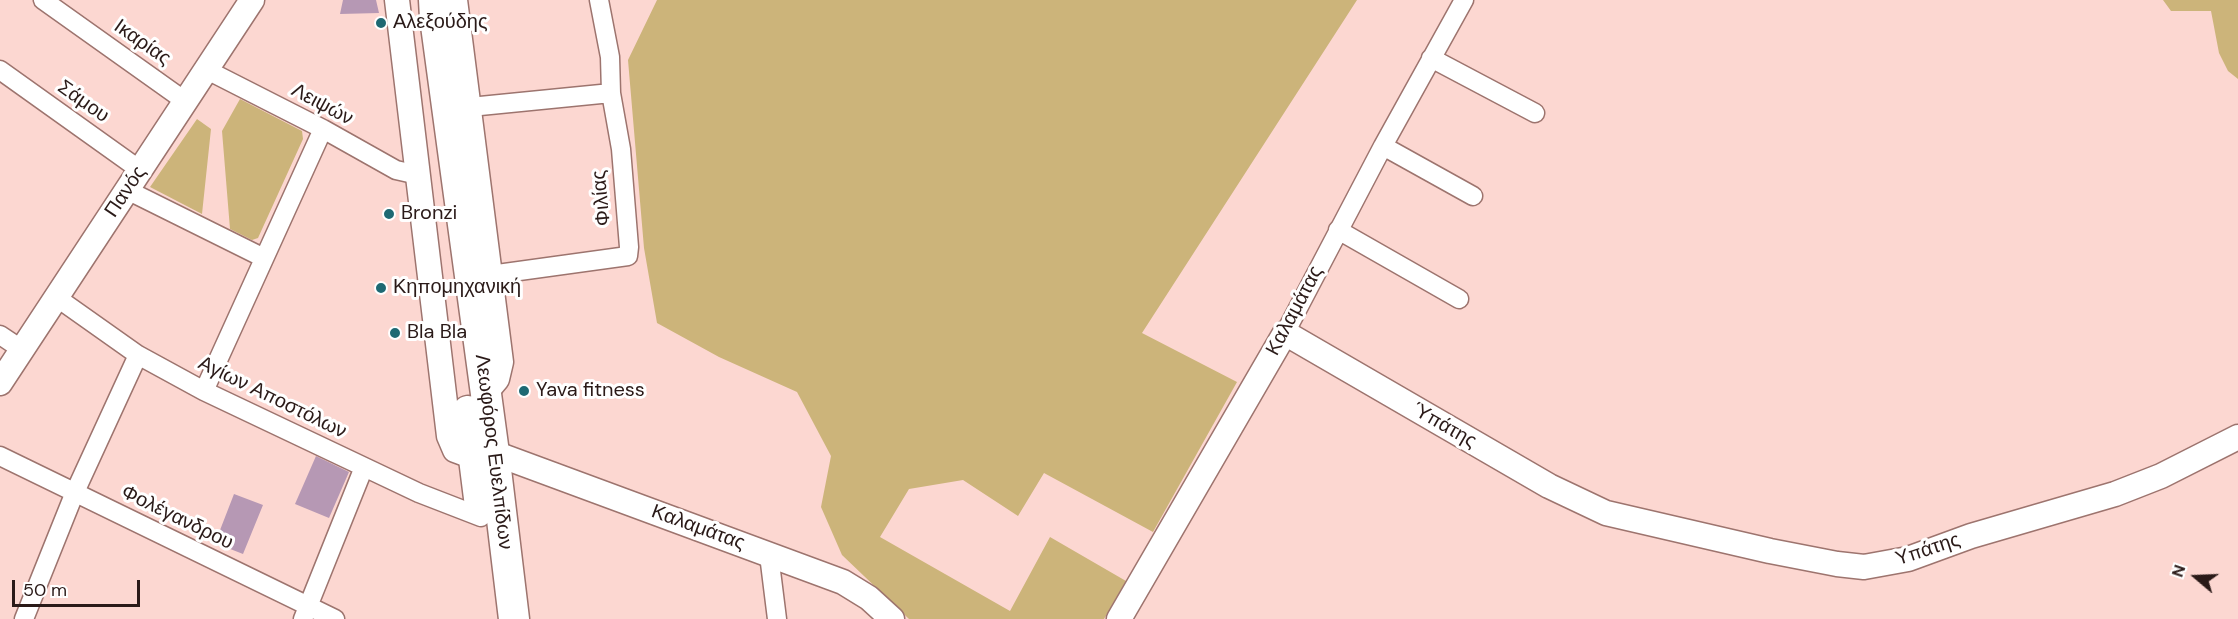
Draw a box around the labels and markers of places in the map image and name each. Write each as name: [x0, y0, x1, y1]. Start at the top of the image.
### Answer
place label: Αλεξούδης: [393, 11, 488, 35]
marker: Αλεξούδης: [374, 16, 388, 30]
place label: Bronzi: [401, 202, 457, 226]
marker: Bronzi: [382, 207, 396, 221]
place label: Κηπομηχανική: [393, 276, 521, 300]
marker: Κηπομηχανική: [374, 281, 388, 295]
place label: Bla Bla: [407, 321, 467, 345]
marker: Bla Bla: [388, 326, 402, 340]
place label: Yava fitness: [536, 379, 645, 403]
marker: Yava fitness: [517, 384, 531, 398]

